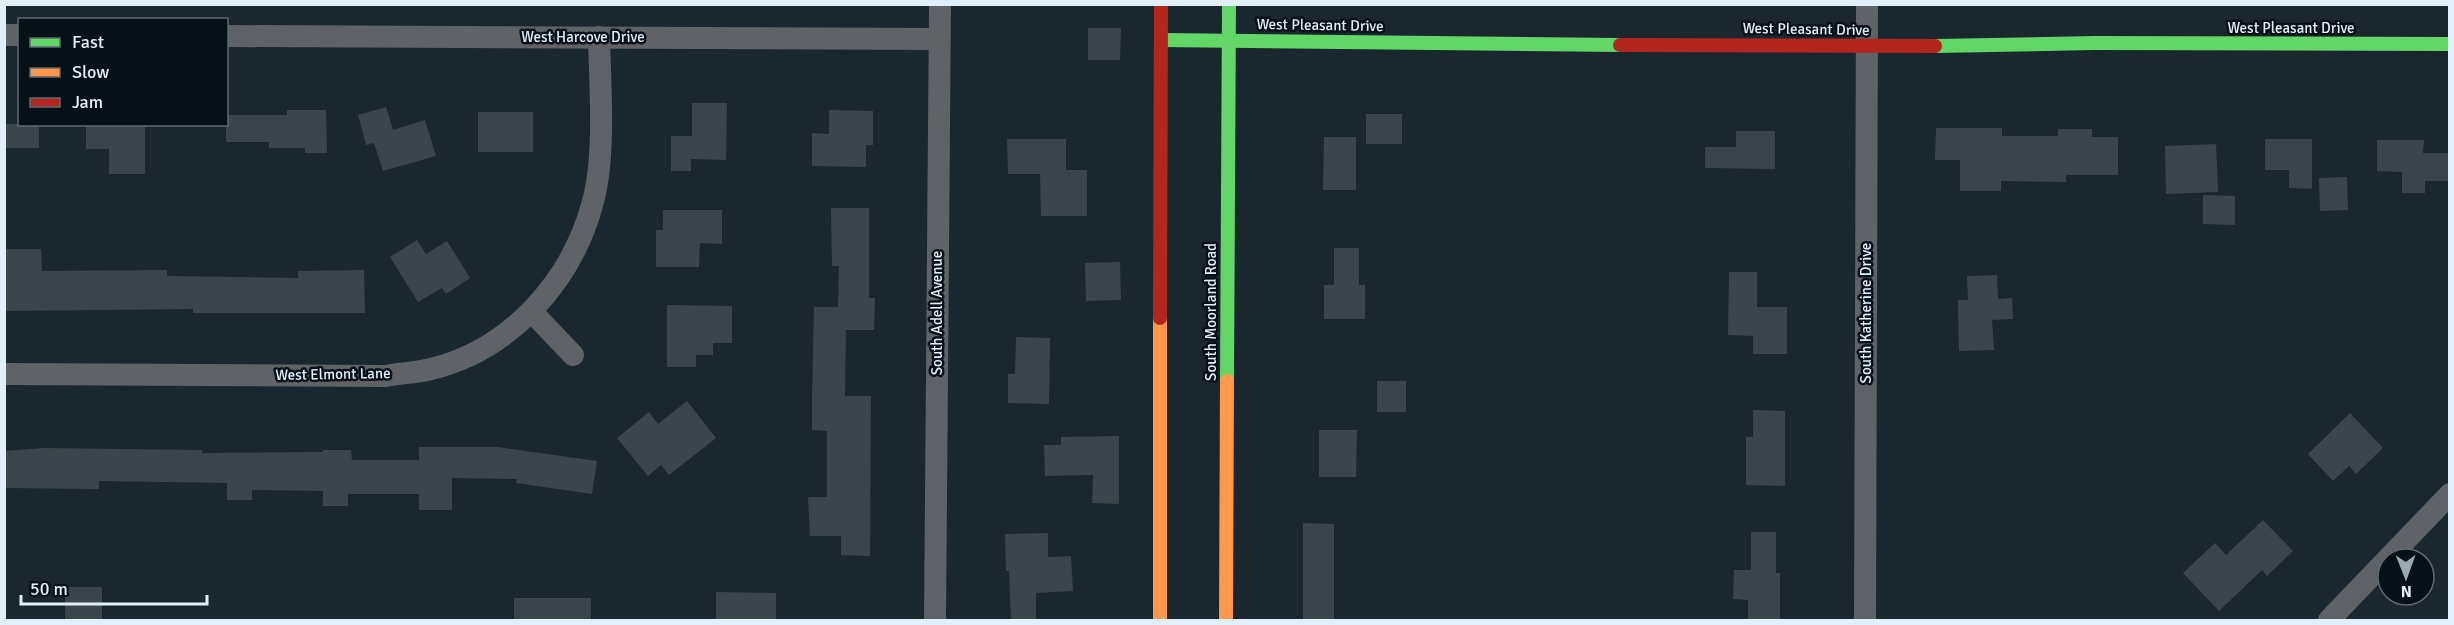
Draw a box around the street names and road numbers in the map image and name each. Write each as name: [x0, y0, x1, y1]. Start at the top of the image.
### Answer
street label: West Pleasant Drive: [1256, 15, 1384, 35]
street label: West Pleasant Drive: [1742, 19, 1870, 39]
street label: West Pleasant Drive: [2227, 19, 2355, 37]
street label: West Harcove Drive: [521, 28, 645, 46]
street label: South Moorland Road: [1202, 243, 1220, 381]
street label: South Katherine Drive: [1857, 243, 1875, 383]
street label: South Adell Avenue: [928, 251, 946, 375]
street label: West Elmont Lane: [275, 364, 391, 384]

